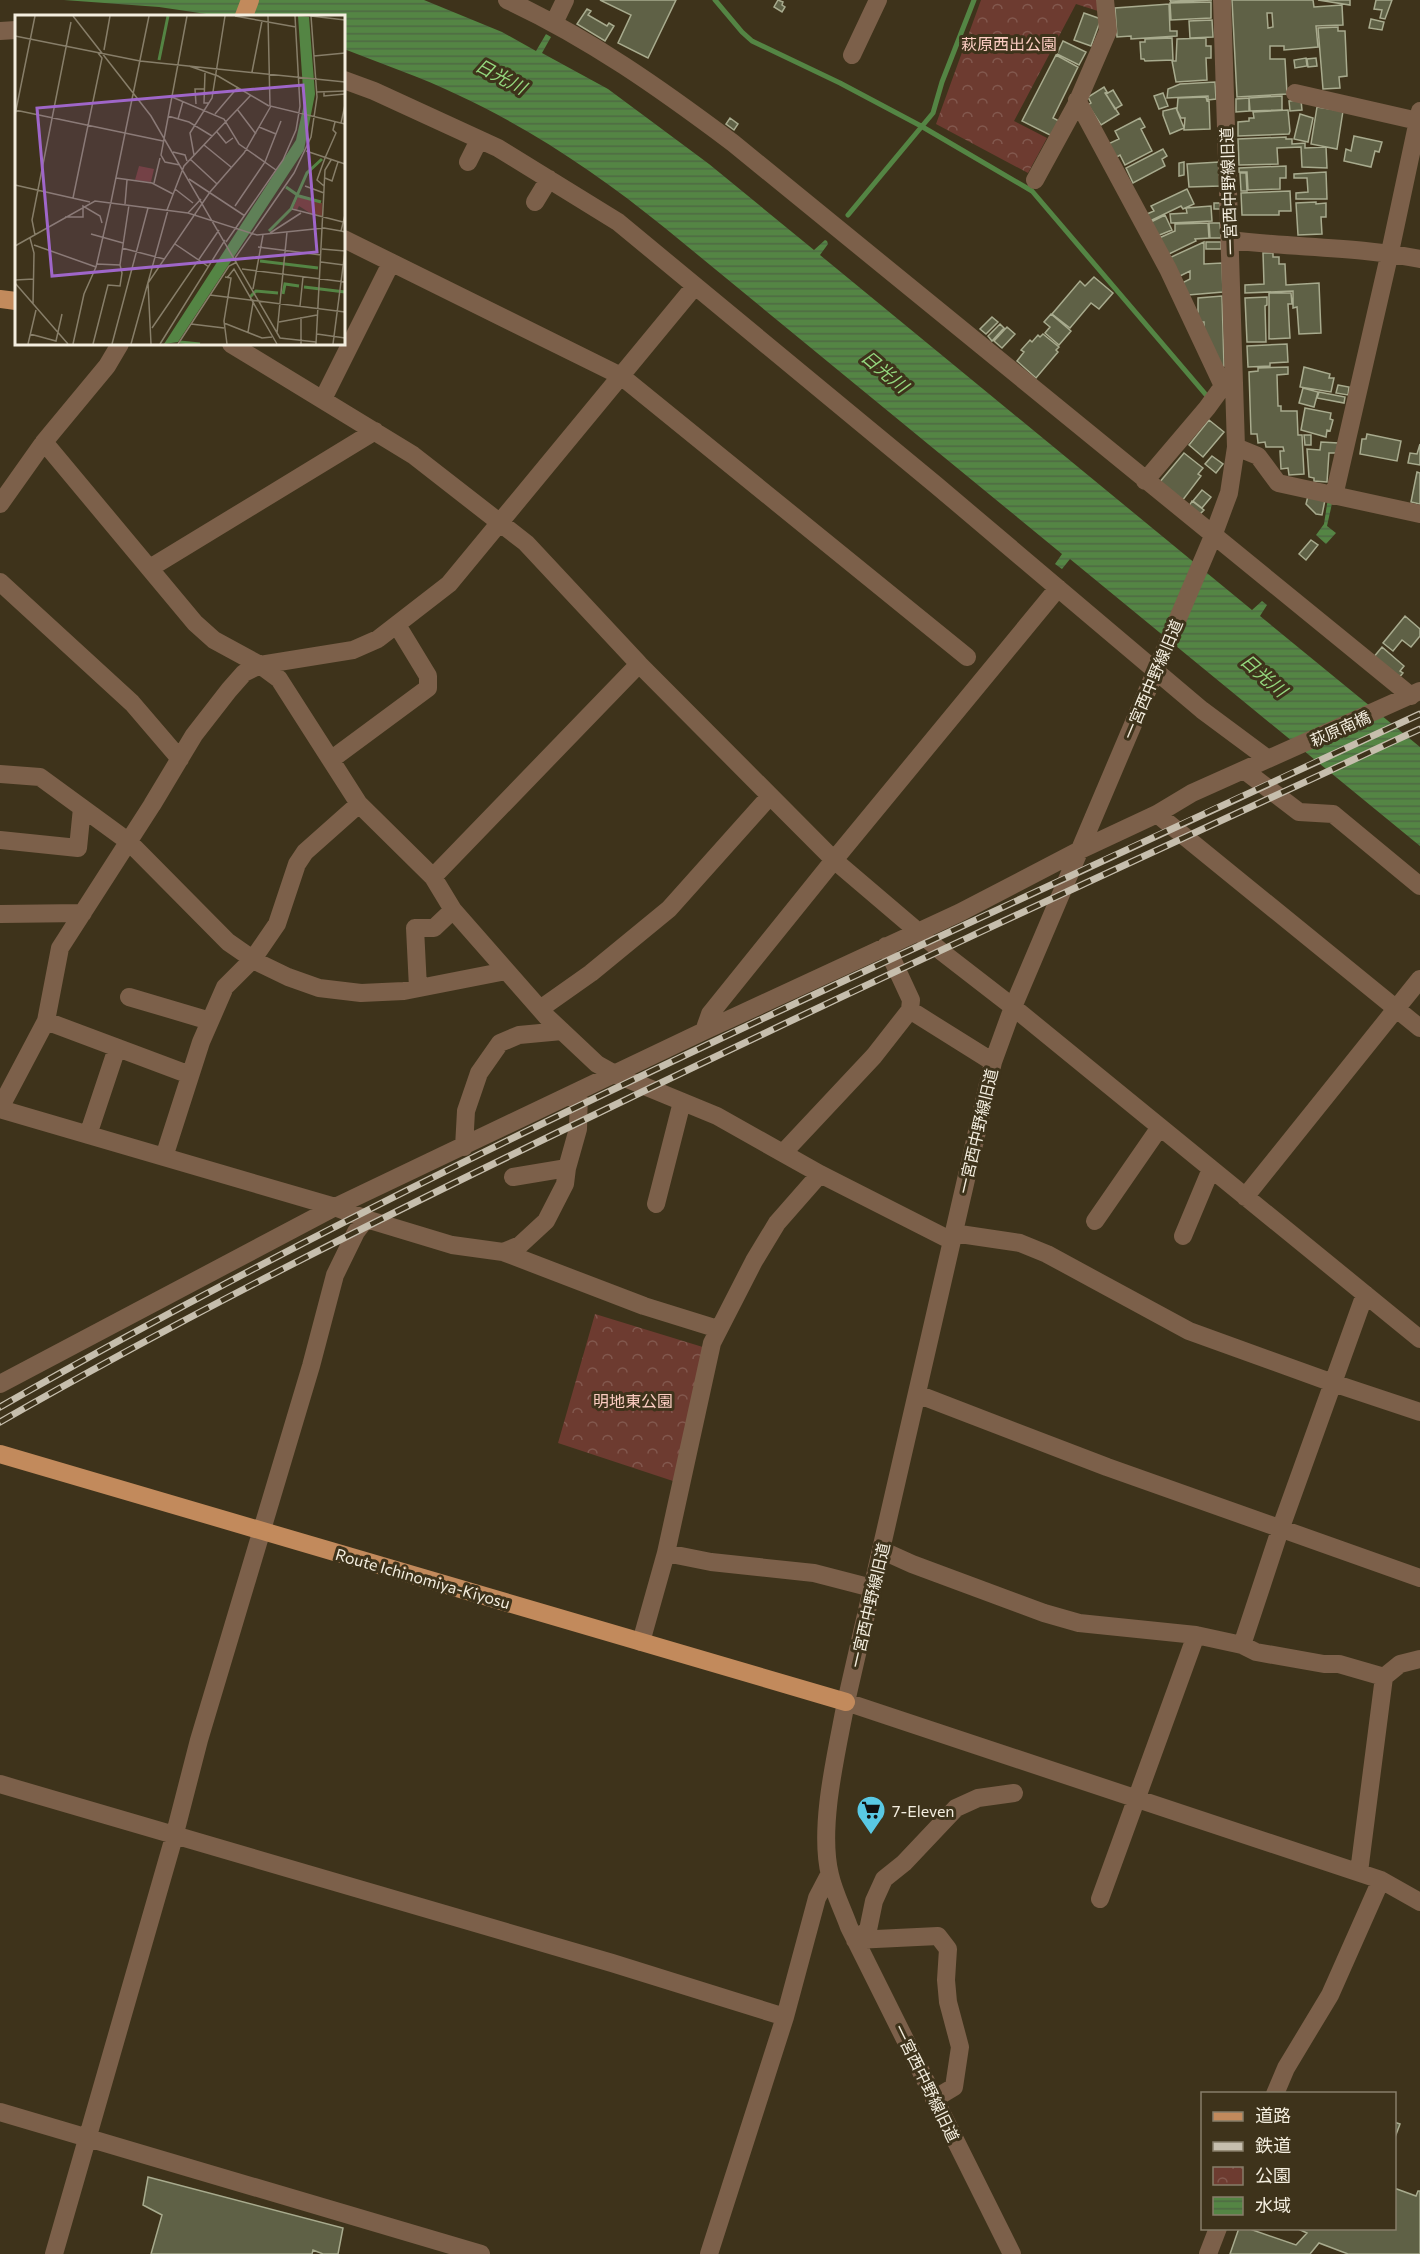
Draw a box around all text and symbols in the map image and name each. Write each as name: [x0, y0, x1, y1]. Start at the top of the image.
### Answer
inset map: [15, 15, 345, 345]
park label: 萩原西出公園: [961, 34, 1057, 53]
water label: 日光川: [472, 54, 532, 99]
street label: 一宮西中野線旧道: [1216, 127, 1240, 255]
water label: 日光川: [857, 345, 914, 398]
street label: 一宮西中野線旧道: [1118, 616, 1186, 742]
water label: 日光川: [1236, 649, 1293, 702]
street label: 萩原南橋: [1307, 706, 1373, 750]
street label: 一宮西中野線旧道: [953, 1066, 1001, 1196]
park label: 明地東公園: [593, 1391, 673, 1410]
street label: 一宮西中野線旧道: [845, 1540, 893, 1670]
street label: Route Ichinomiya-Kiyosu: [333, 1544, 513, 1612]
supermarket icon: 7-Eleven: [855, 1794, 887, 1836]
place label: 7-Eleven: [892, 1801, 955, 1820]
street label: 一宮西中野線旧道: [890, 2021, 964, 2145]
legend: [1201, 2092, 1396, 2230]
text: 道路: [1255, 2104, 1291, 2126]
text: 鉄道: [1255, 2134, 1291, 2156]
text: 公園: [1255, 2164, 1291, 2186]
text: 水域: [1255, 2194, 1291, 2216]

